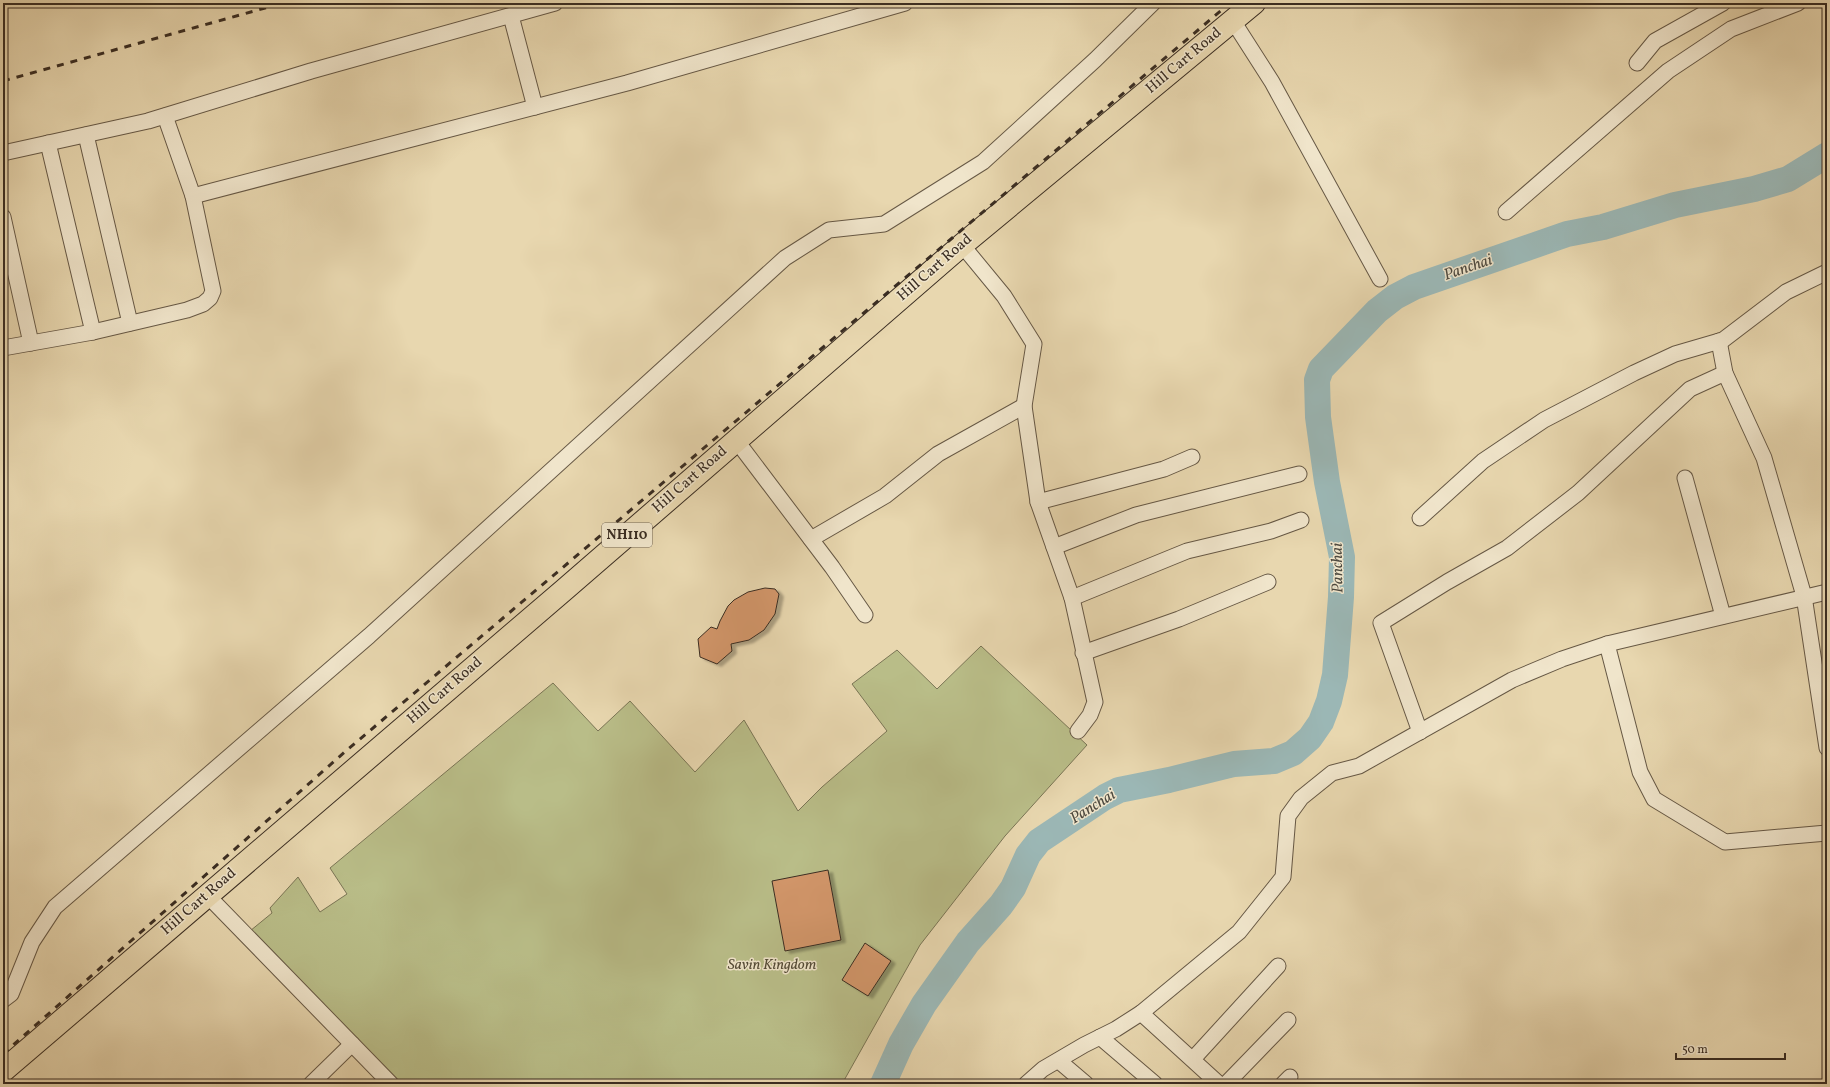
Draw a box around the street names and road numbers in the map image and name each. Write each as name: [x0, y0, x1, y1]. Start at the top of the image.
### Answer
street label: Hill Cart Road: [1141, 23, 1227, 99]
street label: Hill Cart Road: [893, 229, 977, 307]
street label: Hill Cart Road: [648, 441, 732, 519]
road number: NH110: [602, 523, 652, 547]
street label: Hill Cart Road: [403, 652, 487, 730]
street label: Hill Cart Road: [157, 863, 241, 941]

